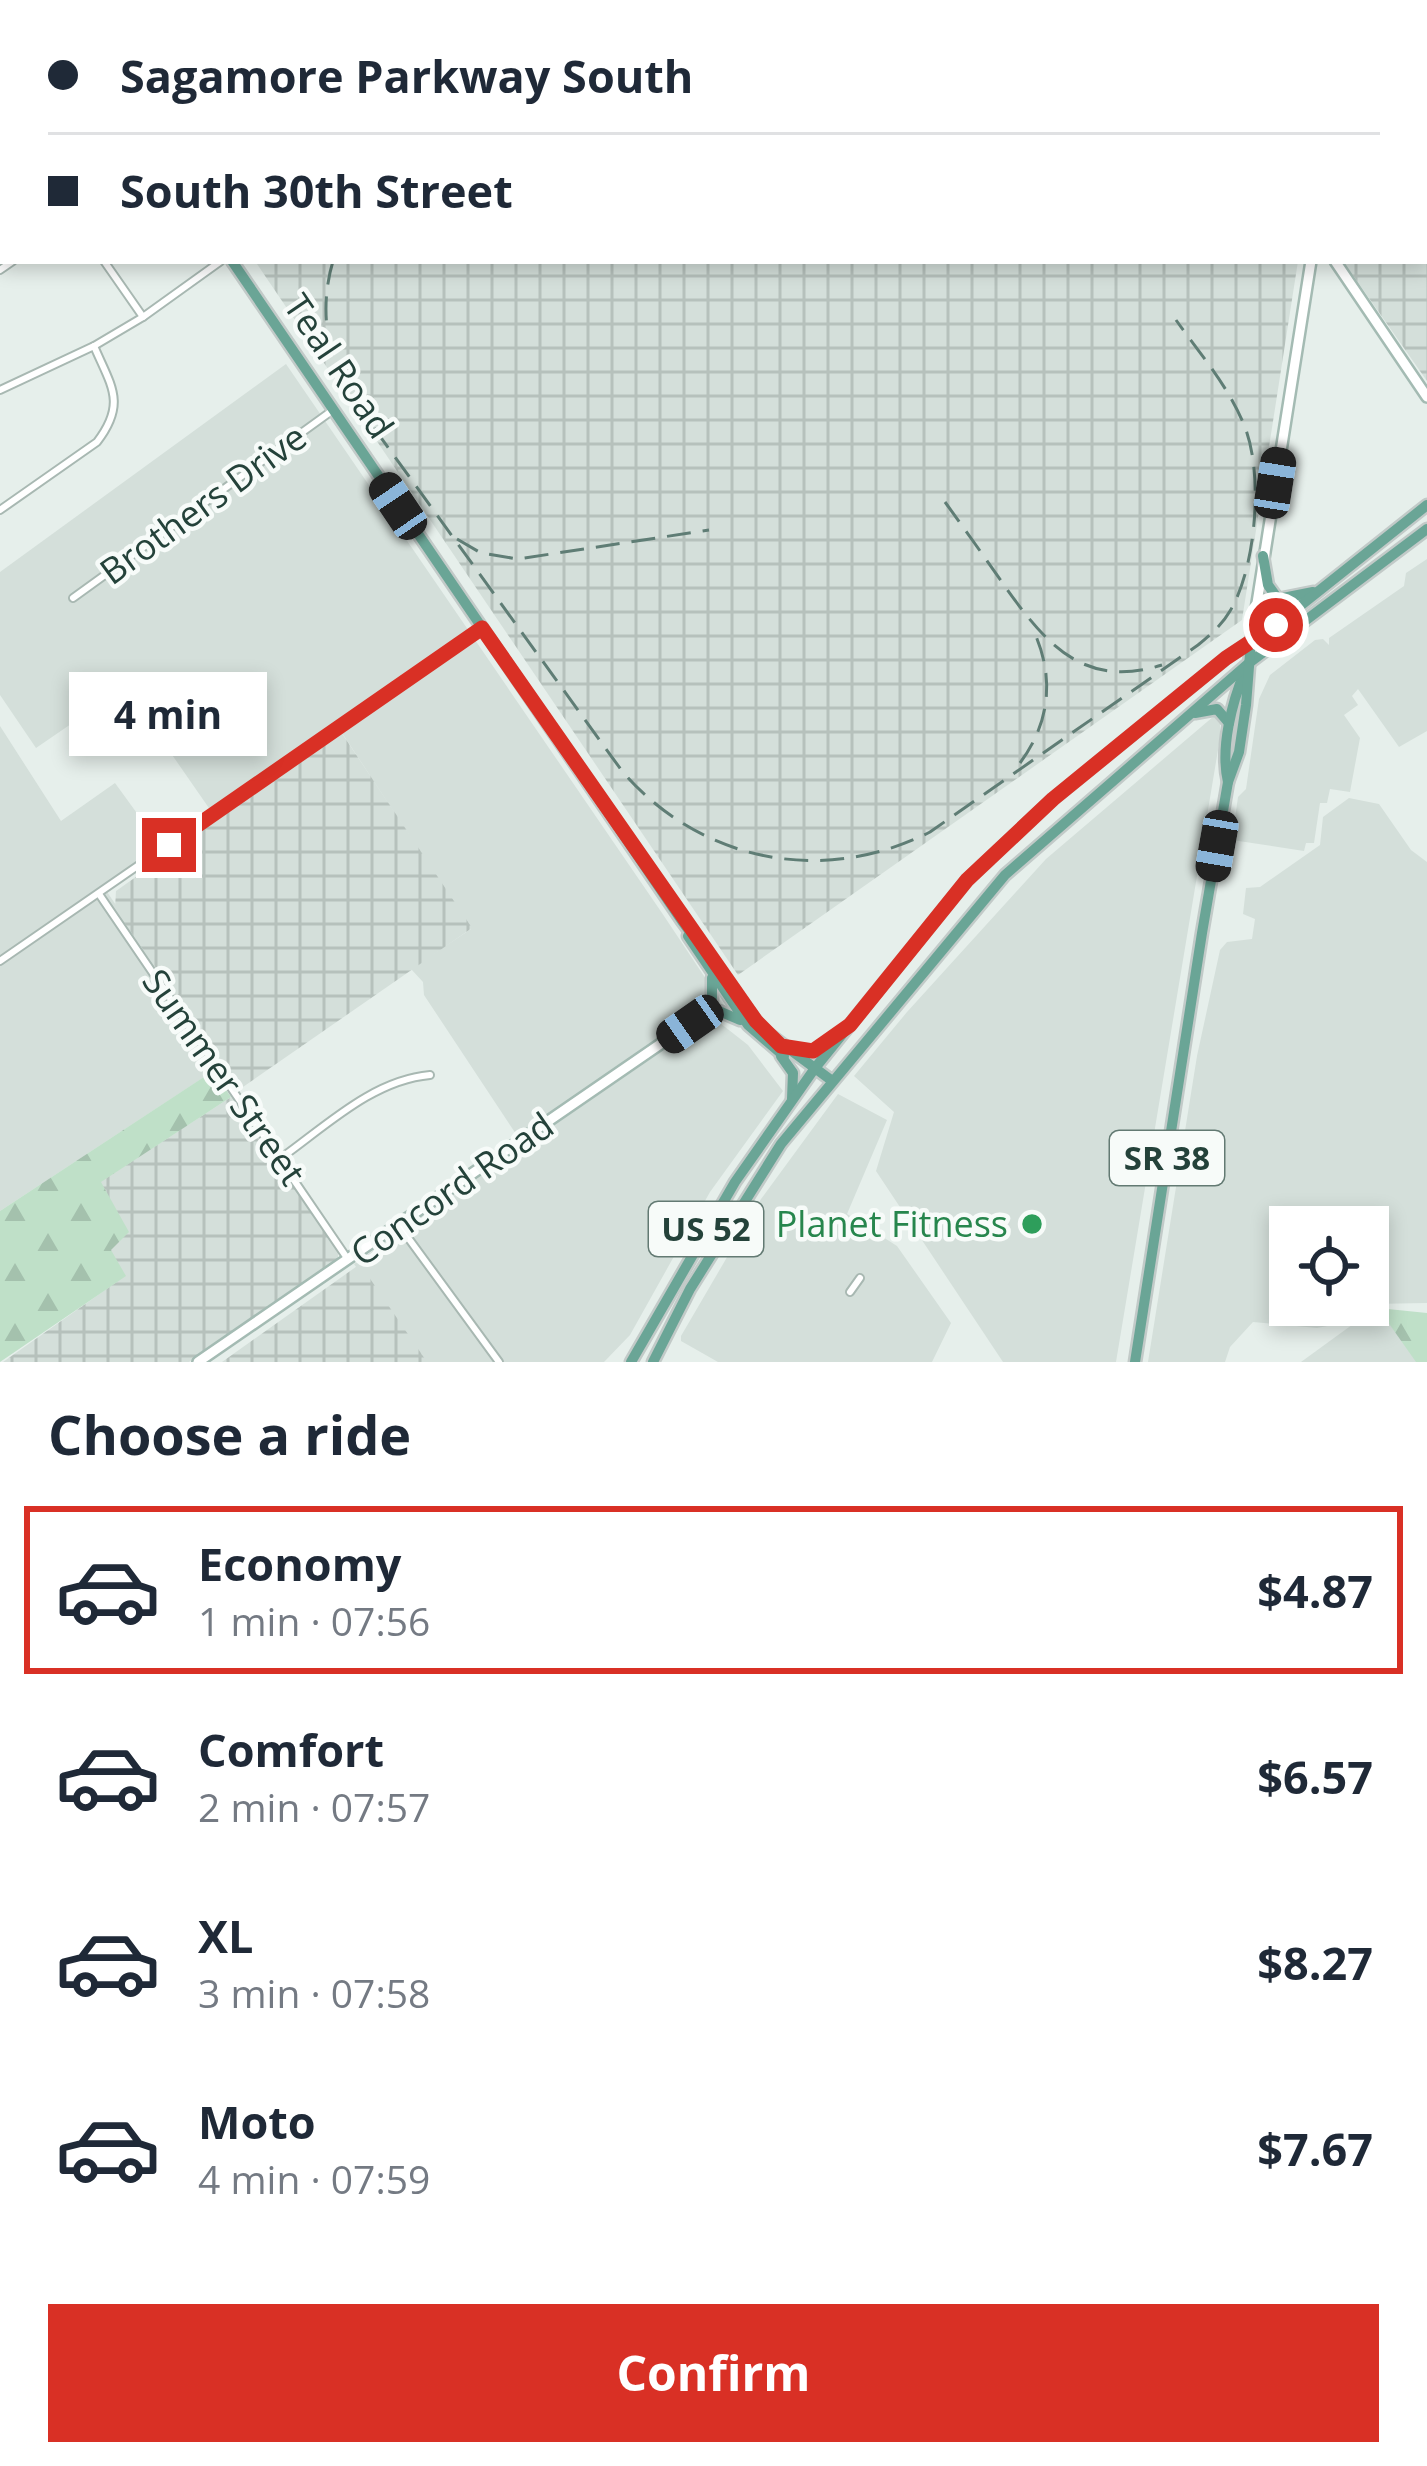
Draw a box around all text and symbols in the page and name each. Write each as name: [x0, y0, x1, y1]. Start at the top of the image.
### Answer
text: Sagamore Parkway South: [120, 45, 693, 106]
text: South 30th Street: [120, 160, 513, 221]
street label: Teal Road: [273, 284, 406, 448]
street label: Brothers Drive: [90, 412, 316, 595]
car: [1252, 445, 1298, 521]
car: [363, 466, 433, 546]
route start: [1249, 598, 1303, 652]
callout: 4 min: [70, 671, 268, 755]
text: 4 min: [114, 687, 222, 740]
car: [1193, 807, 1241, 885]
route end: [142, 818, 196, 872]
street label: Summer Street: [132, 959, 317, 1195]
car: [650, 989, 730, 1059]
street label: Concord Road: [340, 1100, 563, 1277]
road number: SR 38: [1110, 1131, 1224, 1185]
place label: Planet Fitness: [776, 1199, 1008, 1248]
road number: US 52: [649, 1202, 763, 1256]
map controls: [1269, 1206, 1389, 1326]
button: locate: [1269, 1206, 1389, 1326]
marker: Planet Fitness: [1019, 1211, 1045, 1237]
text: Choose a ride: [48, 1397, 411, 1471]
text: Economy: [198, 1533, 401, 1594]
icon: car: [54, 1536, 162, 1644]
text: $4.87: [1257, 1560, 1373, 1621]
text: 1 min · 07:56: [198, 1594, 430, 1647]
text: Comfort: [198, 1719, 384, 1780]
icon: car: [54, 1722, 162, 1830]
text: $6.57: [1257, 1746, 1373, 1807]
text: 2 min · 07:57: [198, 1780, 430, 1833]
text: XL: [198, 1905, 253, 1966]
icon: car: [54, 1908, 162, 2016]
text: $8.27: [1257, 1932, 1373, 1993]
text: 3 min · 07:58: [198, 1966, 430, 2019]
text: Moto: [198, 2091, 316, 2152]
icon: car: [54, 2094, 162, 2202]
text: $7.67: [1257, 2118, 1373, 2179]
text: 4 min · 07:59: [198, 2152, 430, 2205]
button: Confirm: [48, 2304, 1379, 2442]

